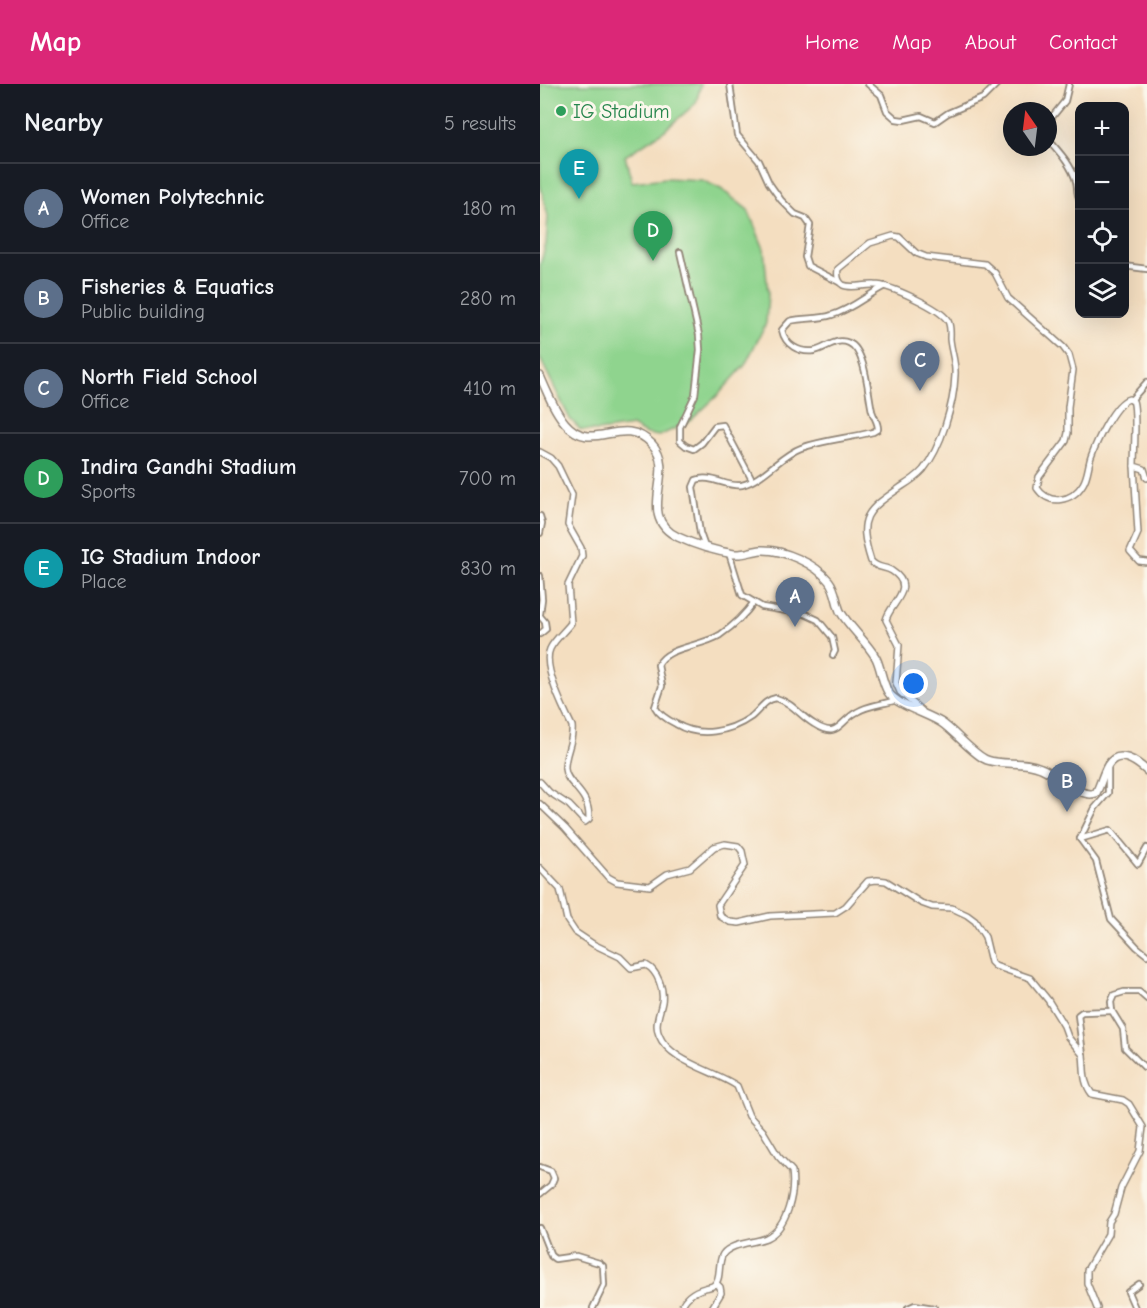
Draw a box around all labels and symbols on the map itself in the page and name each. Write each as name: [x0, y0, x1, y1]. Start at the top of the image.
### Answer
place label: IG Stadium: [573, 100, 670, 123]
north arrow: [1003, 102, 1057, 156]
marker: IG Stadium: [554, 104, 568, 118]
pin: E: [560, 150, 598, 199]
pin: D: [634, 212, 672, 261]
pin: C: [900, 342, 940, 391]
pin: A: [776, 578, 814, 627]
your location: [899, 669, 928, 698]
pin: B: [1048, 762, 1086, 812]

